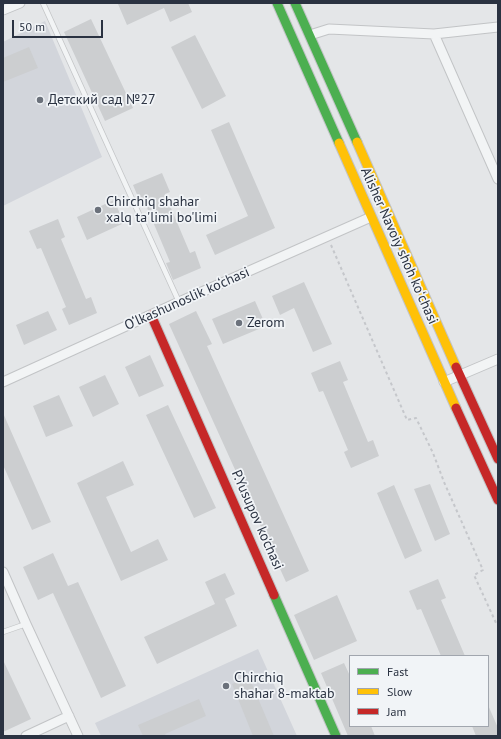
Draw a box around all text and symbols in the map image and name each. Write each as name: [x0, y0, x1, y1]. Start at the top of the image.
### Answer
scale bar: [14, 12, 105, 38]
text: 50 m: [19, 19, 45, 34]
place label: Детский сад №27: [48, 92, 156, 108]
marker: Детский сад №27: [35, 95, 45, 105]
street label: Alisher Navoiy shoh koʻchasi: [357, 165, 441, 327]
place label: Chirchiq shahar xalq ta'limi bo'limi: [106, 194, 217, 226]
marker: Chirchiq shahar xalq ta'limi bo'limi: [93, 205, 103, 215]
street label: O‘lkashunoslik ko‘chasi: [122, 264, 252, 334]
place label: Zerom: [247, 315, 285, 331]
marker: Zerom: [234, 318, 244, 328]
street label: P.Yusupov ko'chasi: [227, 467, 287, 573]
legend: [349, 655, 489, 727]
text: Fast: [387, 664, 408, 679]
place label: Chirchiq shahar 8-maktab: [234, 670, 335, 702]
marker: Chirchiq shahar 8-maktab: [221, 681, 231, 691]
text: Slow: [387, 684, 412, 699]
text: Jam: [387, 704, 406, 719]

